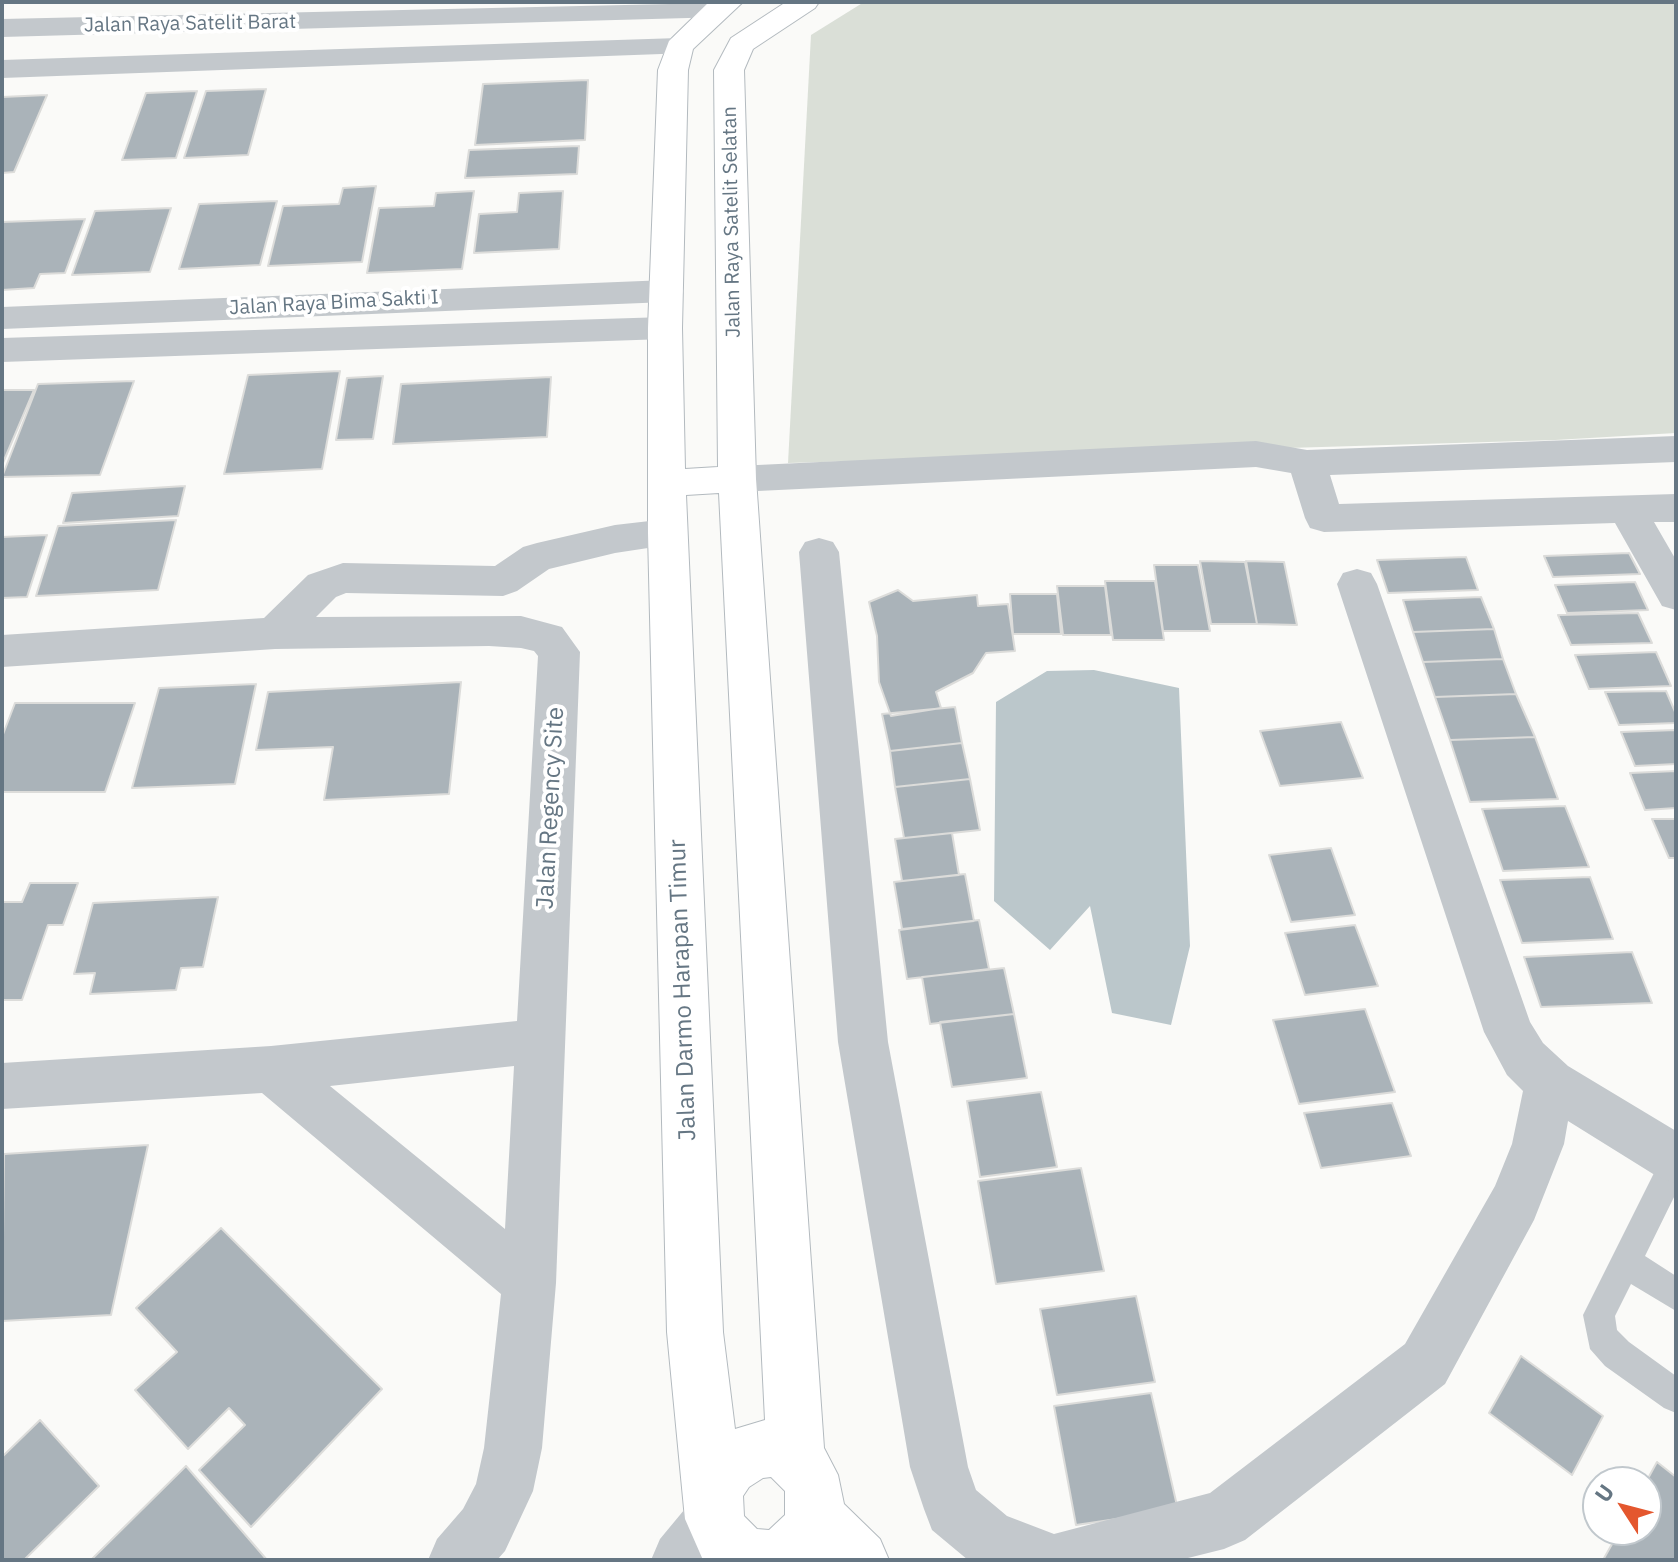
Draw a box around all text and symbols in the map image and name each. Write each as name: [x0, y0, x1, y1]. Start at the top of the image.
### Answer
street label: Jalan Raya Satelit Barat: [84, 10, 296, 38]
street label: Jalan Raya Satelit Selatan: [718, 106, 746, 338]
street label: Jalan Raya Bima Sakti I: [229, 286, 439, 320]
street label: Jalan Regency Site: [531, 706, 571, 910]
street label: Jalan Darmo Harapan Timur: [663, 839, 703, 1141]
north arrow: [1582, 1466, 1662, 1546]
text: U: [1588, 1478, 1620, 1507]

